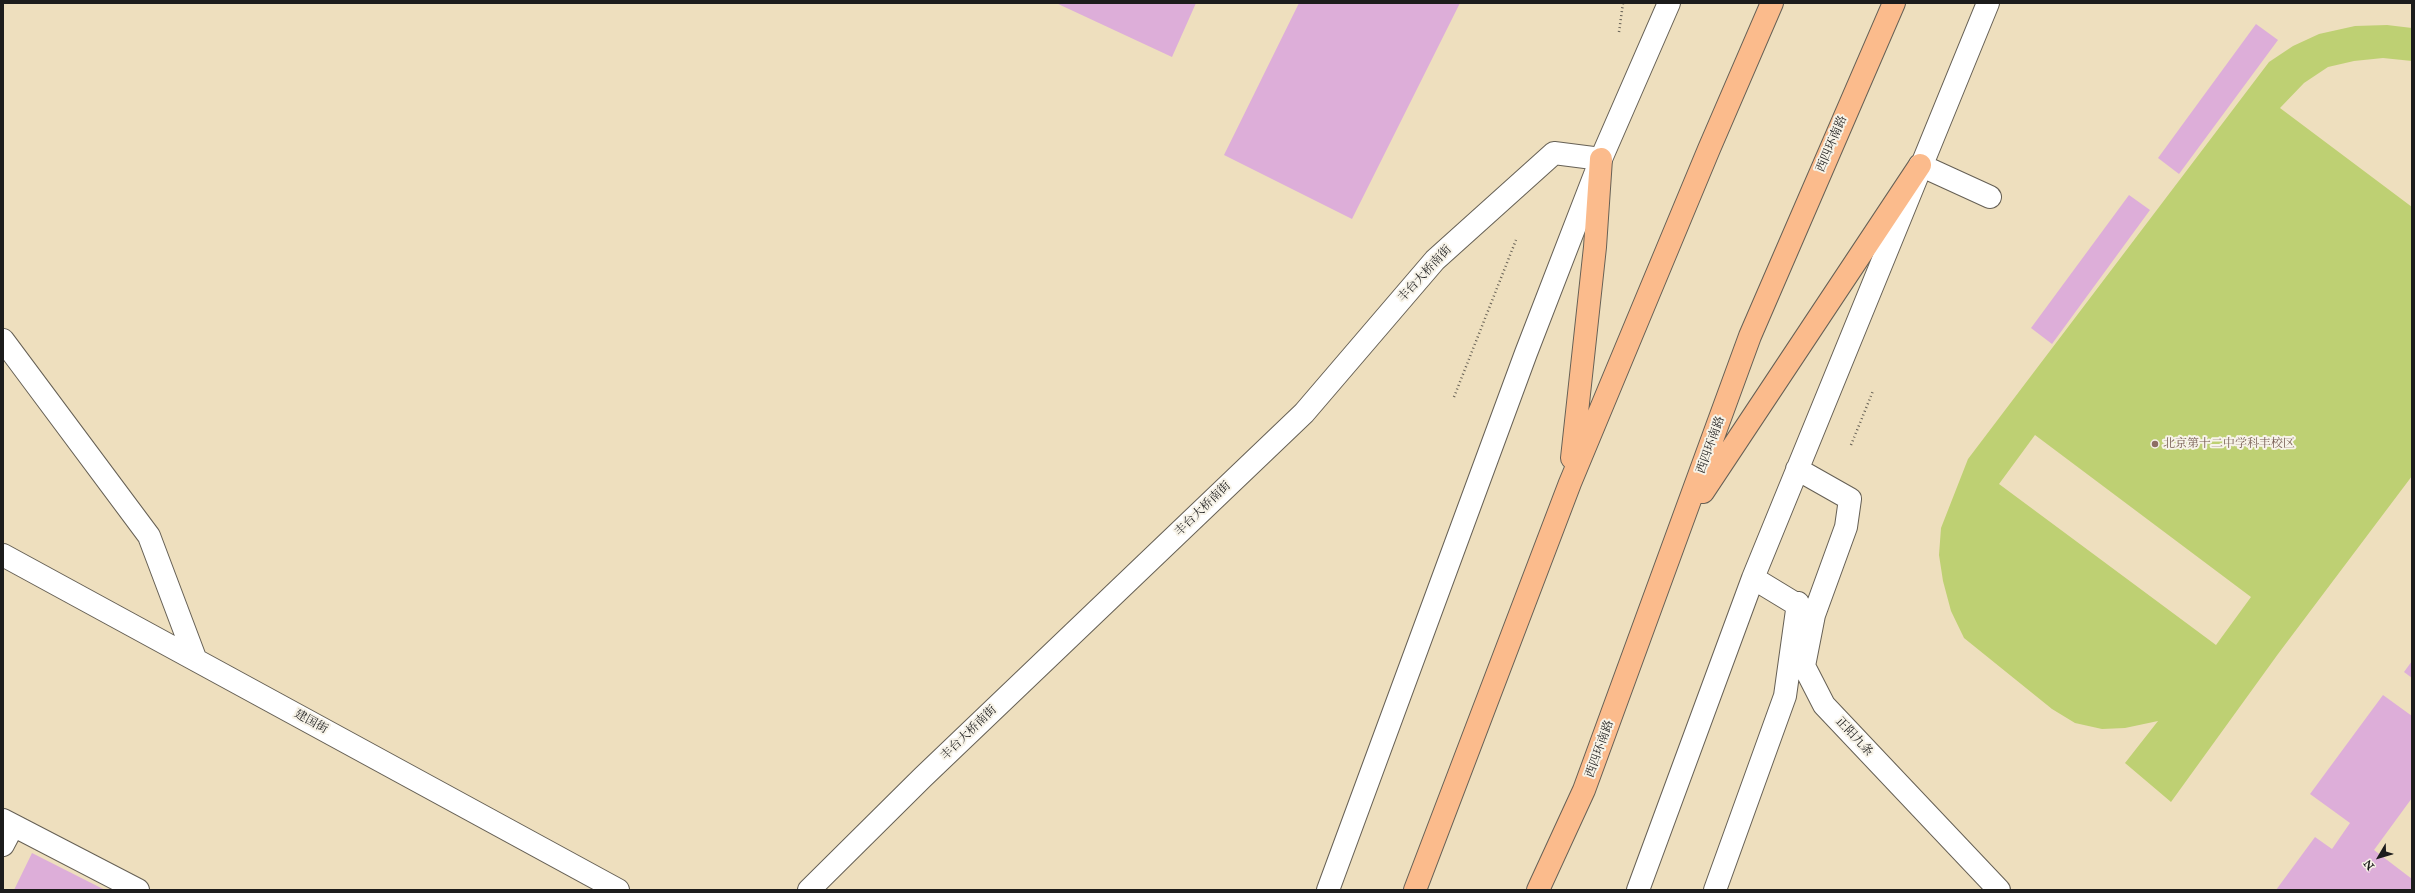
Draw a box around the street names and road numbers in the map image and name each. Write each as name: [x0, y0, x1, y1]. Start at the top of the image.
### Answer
street label: 西四环南路: [1814, 114, 1850, 174]
street label: 丰台大桥南街: [1395, 243, 1455, 305]
street label: 西四环南路: [1694, 414, 1728, 476]
street label: 丰台大桥南街: [1172, 479, 1234, 539]
street label: 丰台大桥南街: [938, 703, 1000, 763]
street label: 建国街: [292, 707, 330, 737]
street label: 正阳九条: [1832, 715, 1876, 759]
street label: 西四环南路: [1583, 718, 1617, 780]

